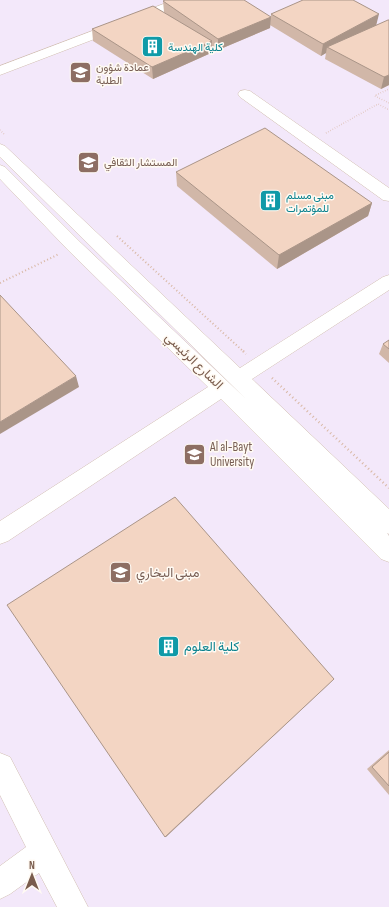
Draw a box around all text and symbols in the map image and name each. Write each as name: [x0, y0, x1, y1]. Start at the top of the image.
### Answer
building icon: كلية الهندسة: [139, 34, 165, 60]
place label: كلية الهندسة: [168, 41, 223, 54]
school or university icon: عمادة شؤون الطلبة: [67, 60, 93, 86]
place label: عمادة شؤون الطلبة: [96, 61, 149, 87]
school or university icon: المستشار الثقافي: [76, 149, 102, 175]
place label: المستشار الثقافي: [104, 156, 177, 172]
building icon: مبنى مسلم للمؤتمرات: [258, 188, 284, 214]
place label: مبنى مسلم للمؤتمرات: [286, 189, 334, 215]
street label: الشارع الرئيسي: [160, 329, 226, 394]
place label: Al al-Bayt University: [209, 439, 254, 470]
school or university icon: Al al-Bayt University: [181, 441, 207, 467]
school or university icon: مبنى البخاري: [108, 560, 134, 586]
place label: مبنى البخاري: [136, 565, 200, 583]
building icon: كلية العلوم: [155, 634, 181, 660]
place label: كلية العلوم: [184, 639, 240, 655]
north arrow: [12, 855, 52, 895]
text: N: [29, 859, 35, 872]

